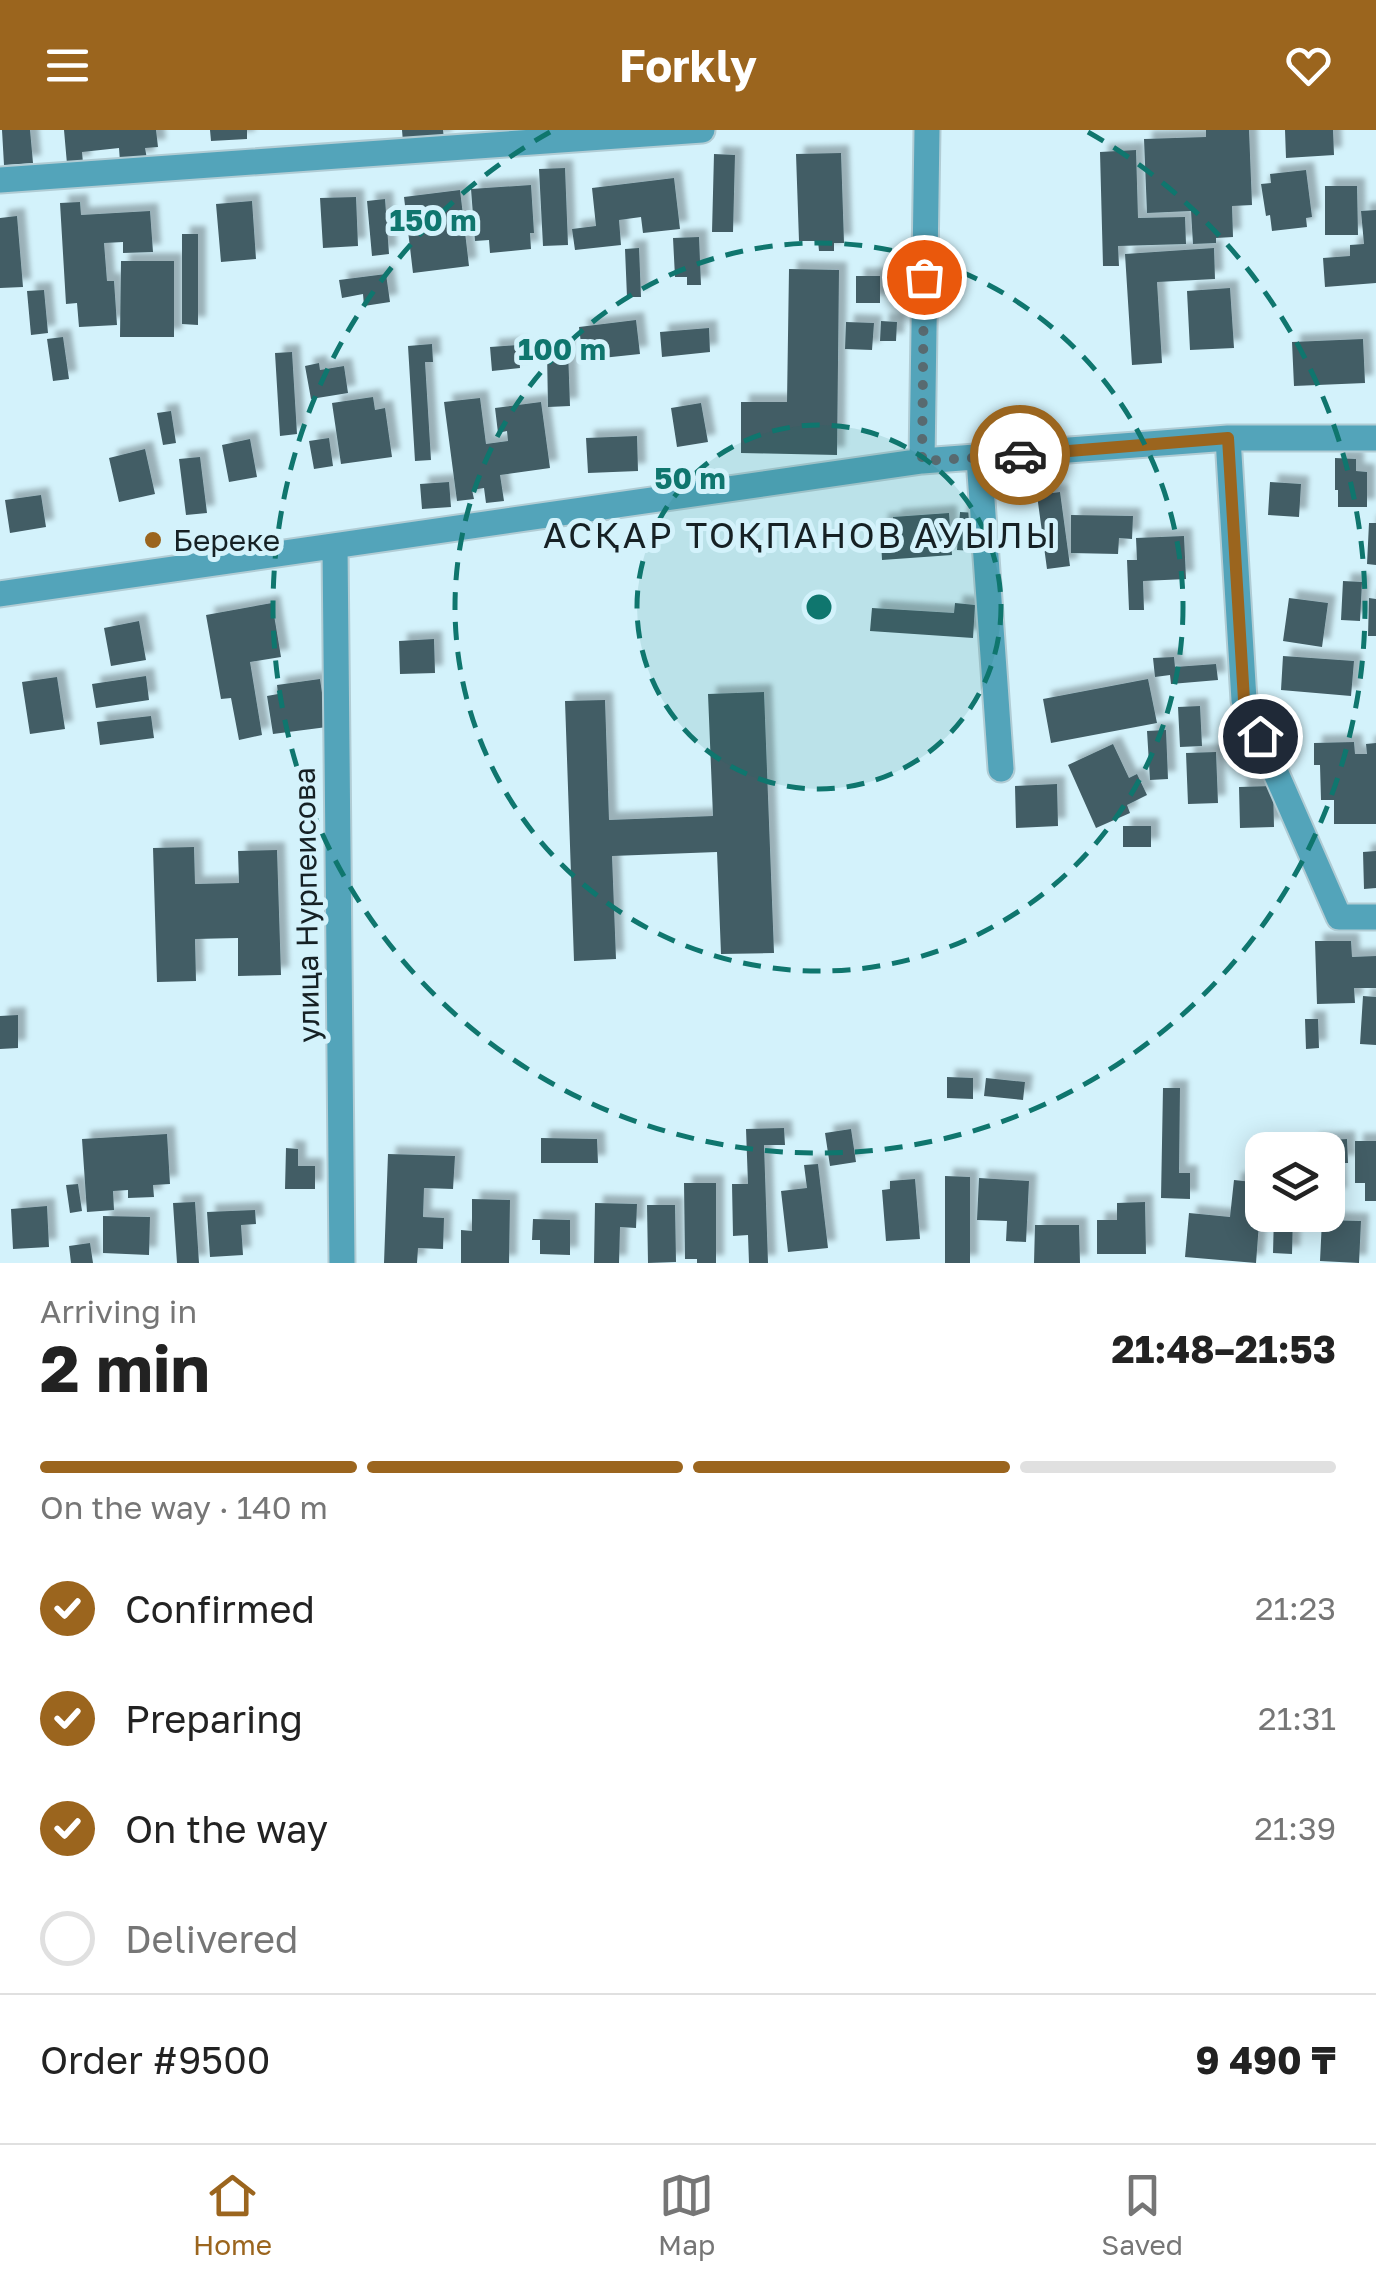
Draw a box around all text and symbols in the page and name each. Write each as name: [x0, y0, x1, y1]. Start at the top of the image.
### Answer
icon: menu: [40, 38, 95, 93]
text: Forkly: [619, 38, 757, 92]
icon: heart: [1281, 38, 1336, 93]
text: 150 m: [390, 202, 477, 238]
pin: [882, 235, 967, 320]
icon: bag: [897, 250, 952, 305]
text: 100 m: [518, 331, 606, 367]
courier: [970, 405, 1070, 505]
icon: car: [993, 428, 1048, 483]
text: 50 m: [654, 460, 726, 496]
district label: АСҚАР ТОҚПАНОВ АУЫЛЫ: [543, 514, 1059, 556]
place label: Береке: [173, 522, 280, 558]
marker: Береке: [142, 529, 164, 551]
centre of rings: [801, 589, 837, 625]
pin: [1218, 694, 1303, 779]
icon: home: [1233, 709, 1288, 764]
street label: улица Нурпеисова: [286, 767, 326, 1043]
map controls: [1245, 1132, 1345, 1232]
button: layers: [1245, 1132, 1345, 1232]
text: Arriving in: [40, 1292, 197, 1330]
text: 21:48–21:53: [1112, 1326, 1336, 1371]
text: 2 min: [40, 1328, 210, 1406]
text: On the way · 140 m: [40, 1488, 328, 1526]
icon: check: [40, 1581, 95, 1636]
text: Confirmed: [125, 1586, 315, 1631]
text: 21:23: [1255, 1589, 1336, 1627]
icon: check: [40, 1691, 95, 1746]
text: Preparing: [125, 1696, 303, 1741]
text: 21:31: [1258, 1699, 1336, 1737]
icon: check: [40, 1801, 95, 1856]
text: On the way: [125, 1806, 328, 1851]
text: 21:39: [1254, 1809, 1336, 1847]
text: Delivered: [125, 1916, 298, 1961]
text: Order #9500: [40, 2037, 270, 2082]
text: 9 490 ₸: [1196, 2037, 1336, 2082]
tab: Home: [193, 2168, 272, 2261]
tab: Map: [658, 2168, 715, 2261]
tab: Saved: [1101, 2168, 1183, 2261]

